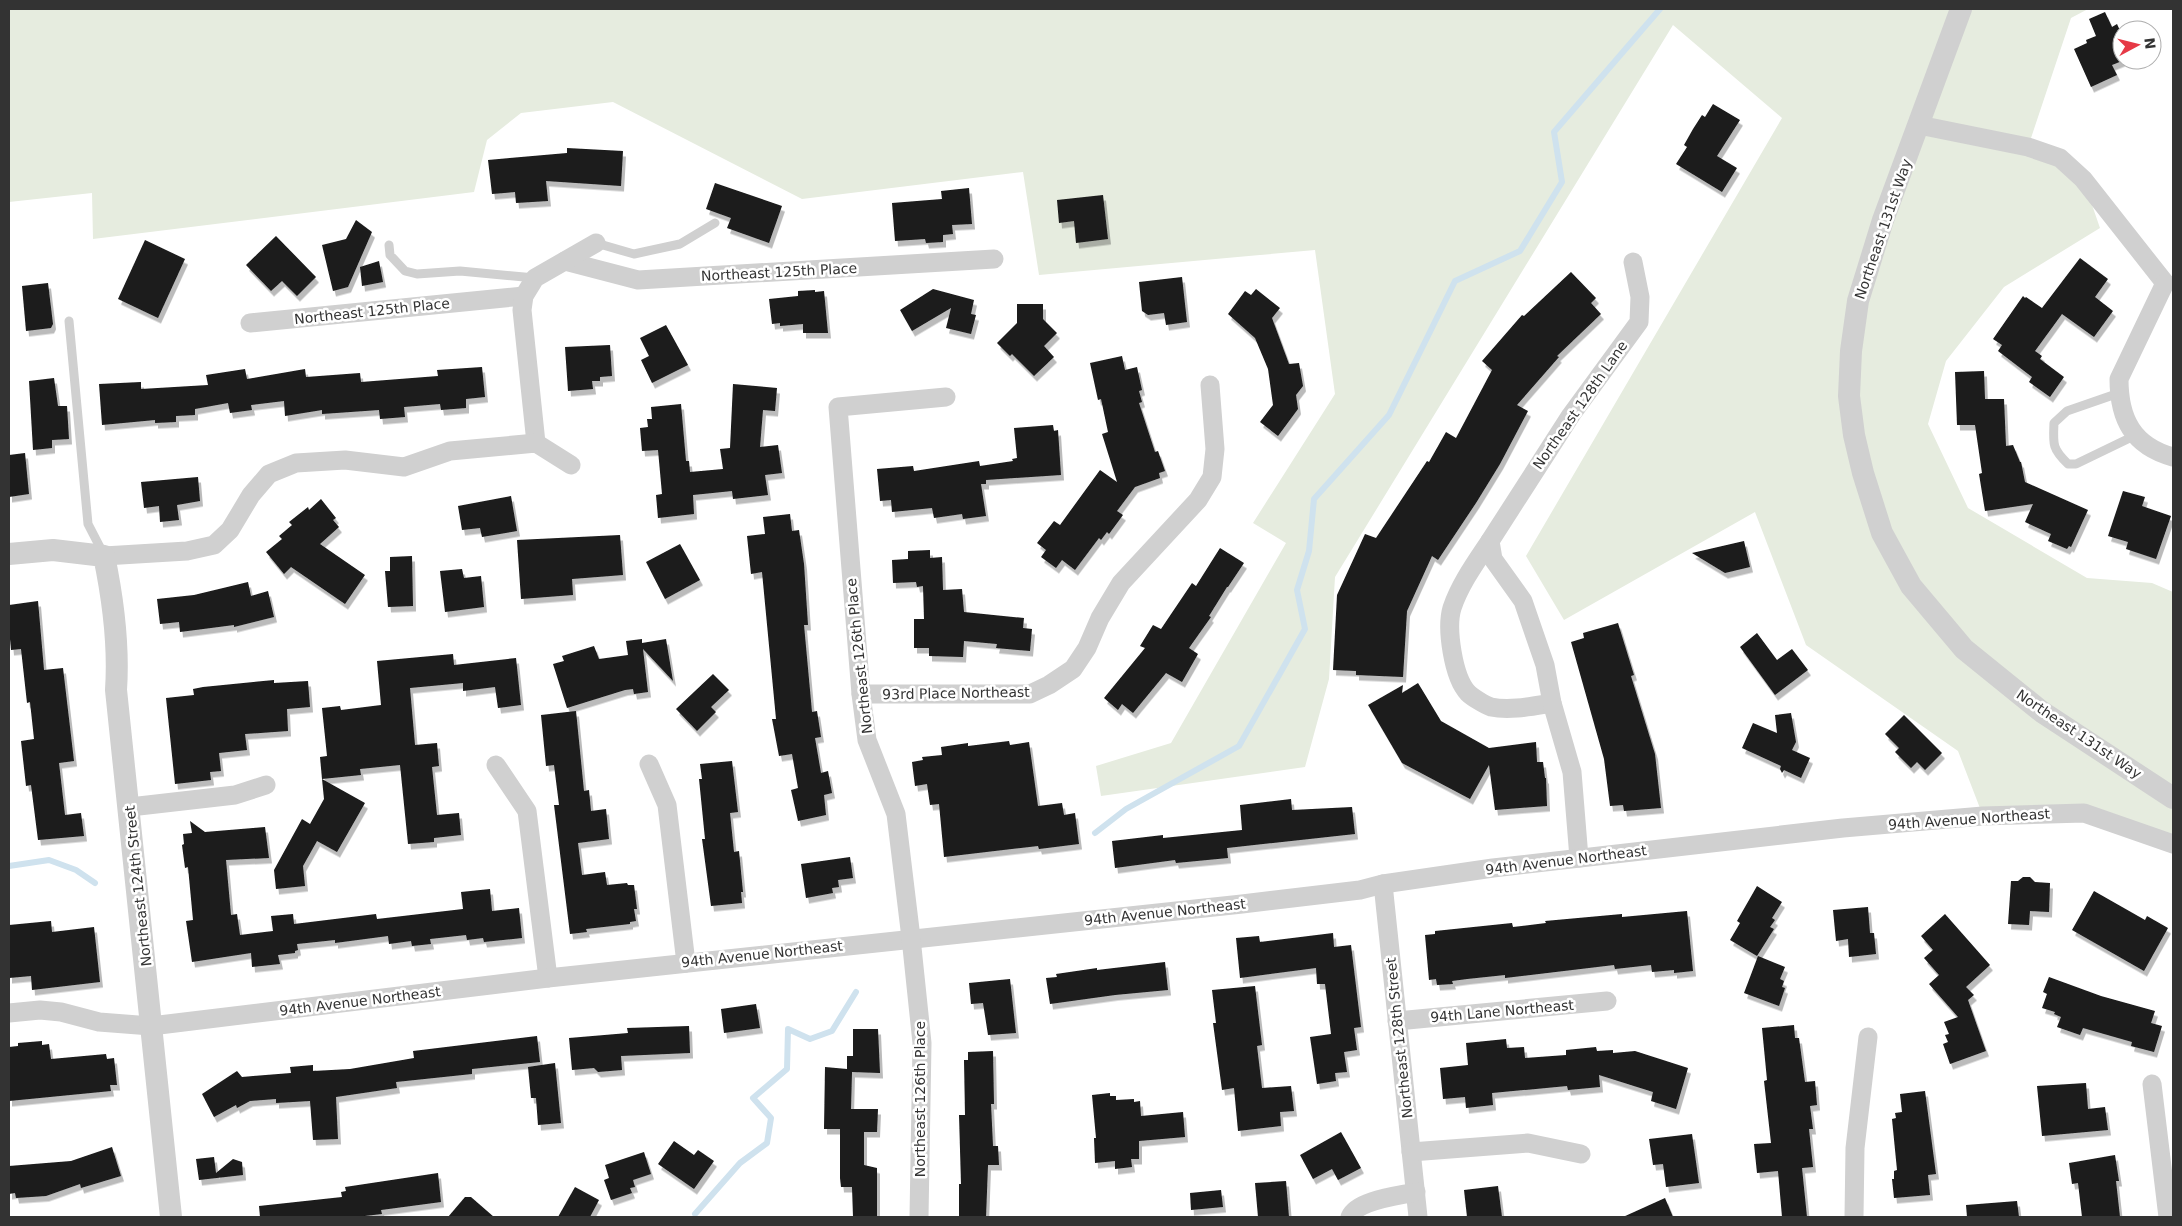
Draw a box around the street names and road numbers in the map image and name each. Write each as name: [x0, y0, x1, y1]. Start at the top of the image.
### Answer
street label: Northeast 131st Way: [1851, 157, 1915, 301]
street label: Northeast 125th Place: [701, 260, 857, 284]
street label: Northeast 125th Place: [293, 295, 451, 327]
street label: Northeast 128th Lane: [1530, 338, 1630, 472]
street label: Northeast 126th Place: [843, 577, 875, 735]
street label: 93rd Place Northeast: [882, 684, 1030, 702]
street label: Northeast 131st Way: [2013, 686, 2145, 782]
street label: Northeast 124th Street: [122, 804, 154, 967]
street label: 94th Avenue Northeast: [1888, 805, 2051, 833]
street label: 94th Avenue Northeast: [1485, 842, 1648, 878]
street label: 94th Avenue Northeast: [1083, 896, 1247, 928]
street label: 94th Avenue Northeast: [680, 938, 844, 970]
street label: Northeast 128th Street: [1383, 956, 1415, 1119]
street label: 94th Avenue Northeast: [279, 983, 442, 1019]
street label: 94th Lane Northeast: [1430, 997, 1575, 1025]
street label: Northeast 126th Place: [912, 1021, 928, 1177]

